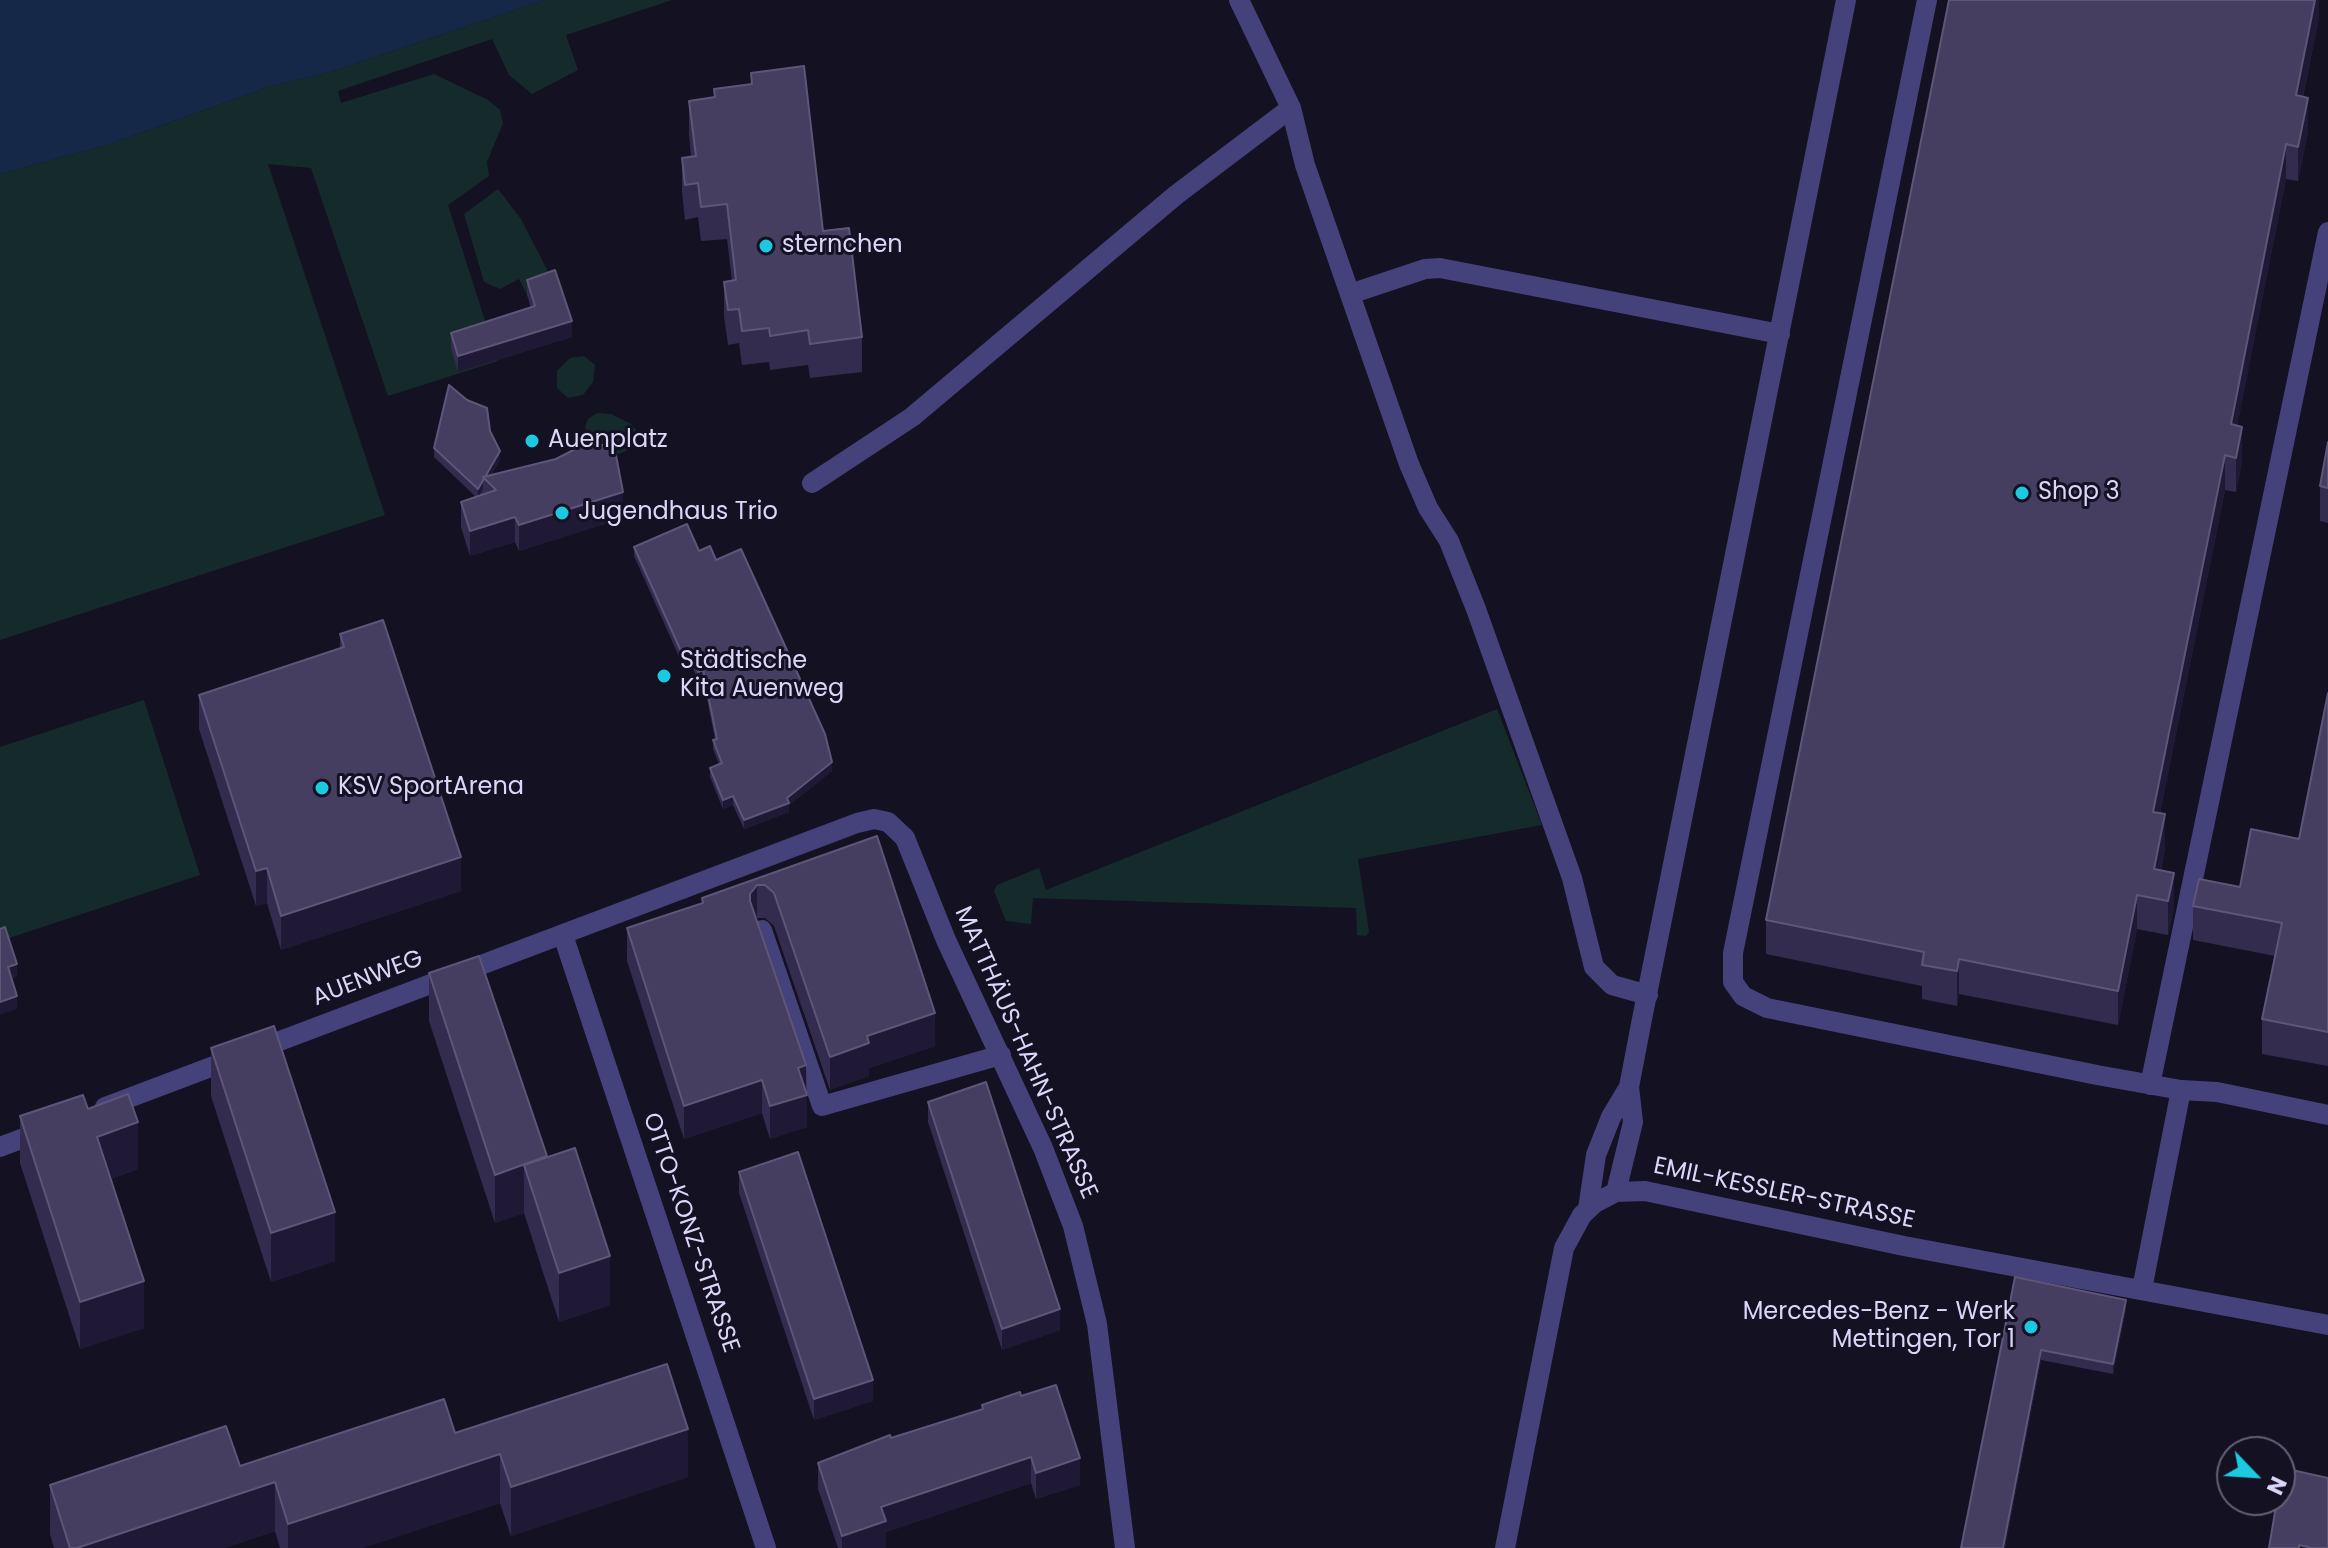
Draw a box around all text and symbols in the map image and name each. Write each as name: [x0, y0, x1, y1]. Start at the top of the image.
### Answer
place label: sternchen: [782, 232, 903, 260]
marker: sternchen: [757, 237, 775, 255]
place label: Auenplatz: [548, 427, 668, 455]
marker: Auenplatz: [523, 432, 541, 450]
place label: Shop 3: [2038, 479, 2120, 507]
marker: Shop 3: [2013, 484, 2031, 502]
place label: Jugendhaus Trio: [578, 499, 778, 527]
marker: Jugendhaus Trio: [553, 504, 571, 522]
place label: Städtische Kita Auenweg: [680, 648, 844, 704]
marker: Städtische Kita Auenweg: [655, 667, 673, 685]
place label: KSV SportArena: [338, 774, 524, 802]
marker: KSV SportArena: [313, 779, 331, 797]
street label: MATTHÄUS-HAHN-STRASSE: [947, 902, 1103, 1204]
street label: AUENWEG: [309, 945, 427, 1013]
street label: OTTO-KONZ-STRASSE: [635, 1109, 745, 1357]
street label: EMIL-KESSLER-STRASSE: [1651, 1152, 1917, 1236]
place label: Mercedes-Benz - Werk Mettingen, Tor 1: [1743, 1299, 2015, 1355]
marker: Mercedes-Benz - Werk Mettingen, Tor 1: [2022, 1318, 2040, 1336]
north arrow: [2216, 1436, 2296, 1516]
text: N: [2259, 1471, 2294, 1500]

